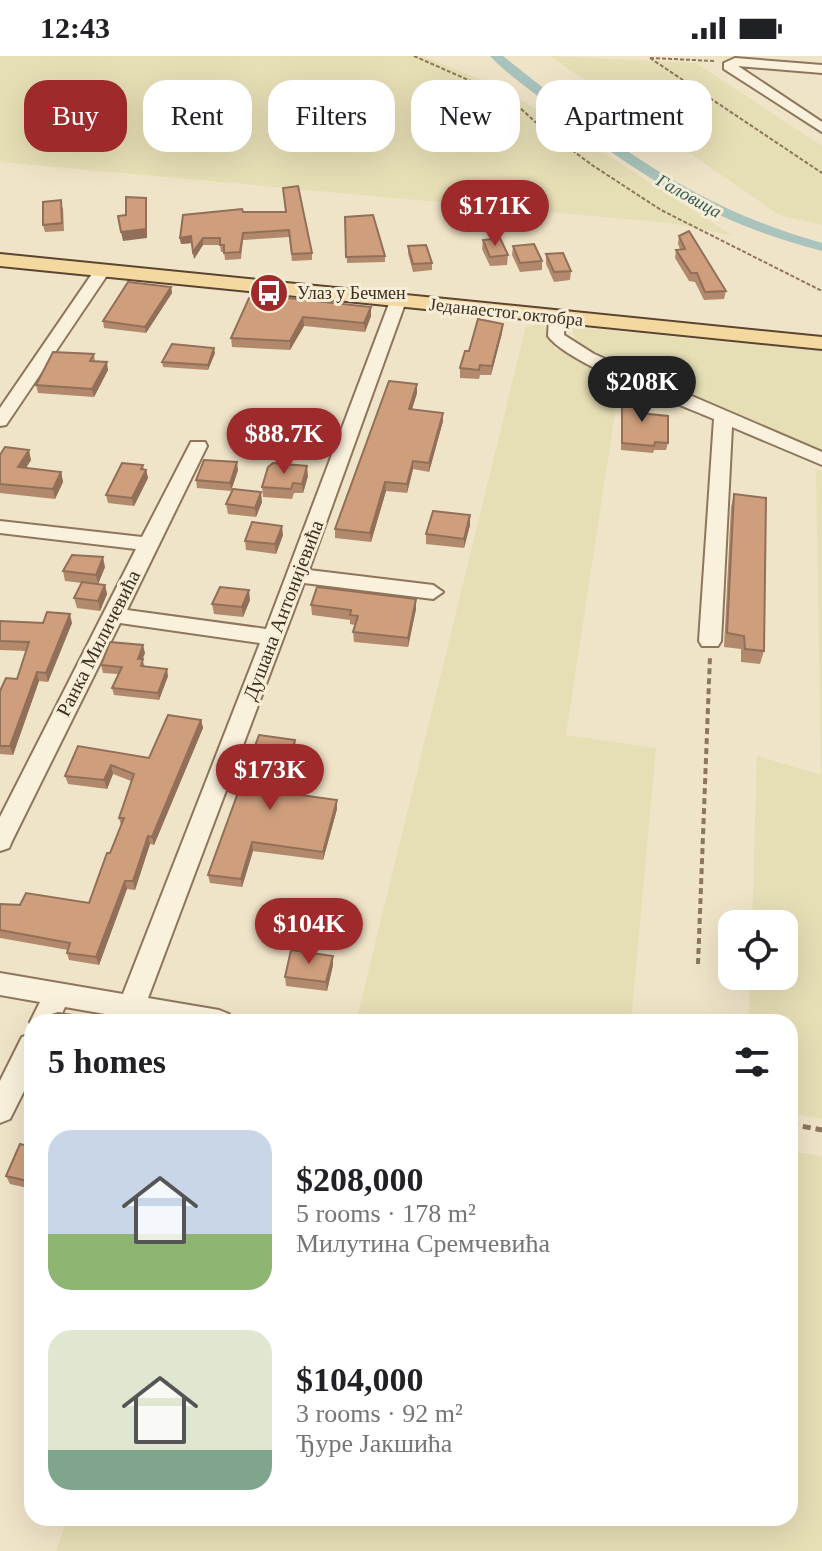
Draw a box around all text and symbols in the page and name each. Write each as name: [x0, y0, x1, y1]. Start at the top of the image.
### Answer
text: 12:43: [40, 11, 110, 44]
chip: Buy: [24, 80, 127, 152]
chip: Rent: [143, 80, 252, 152]
chip: Filters: [268, 80, 395, 152]
chip: New: [411, 80, 520, 152]
chip: Apartment: [536, 80, 712, 152]
water label: Галовица: [652, 170, 725, 222]
pin: $171K: [439, 180, 551, 248]
text: $171K: [459, 191, 531, 220]
bus stop icon: Улаз у Бечмен: [248, 272, 290, 314]
place label: Улаз у Бечмен: [297, 283, 406, 303]
street label: Једанаестог октобра: [428, 294, 584, 330]
pin: $208K: [586, 356, 698, 424]
text: $208K: [606, 367, 678, 396]
pin: $88.7K: [219, 408, 349, 476]
text: $88.7K: [245, 419, 323, 448]
street label: Душана Антонијевића: [239, 517, 328, 703]
street label: Ранка Миличевића: [52, 566, 144, 720]
pin: $173K: [214, 744, 326, 812]
text: $173K: [234, 755, 306, 784]
pin: $104K: [253, 898, 365, 966]
text: $104K: [273, 909, 345, 938]
map controls: [718, 910, 798, 990]
button: locate: [718, 910, 798, 990]
icon: filters: [730, 1040, 774, 1084]
text: 5 homes: [48, 1043, 166, 1080]
text: $208,000: [296, 1161, 424, 1198]
icon: home: [112, 1162, 208, 1258]
text: 5 rooms · 178 m²: [296, 1199, 476, 1228]
text: Милутина Сремчевића: [296, 1229, 550, 1258]
text: $104,000: [296, 1361, 424, 1398]
icon: home: [112, 1362, 208, 1458]
text: 3 rooms · 92 m²: [296, 1399, 463, 1428]
text: Ђуре Јакшића: [296, 1429, 452, 1458]

